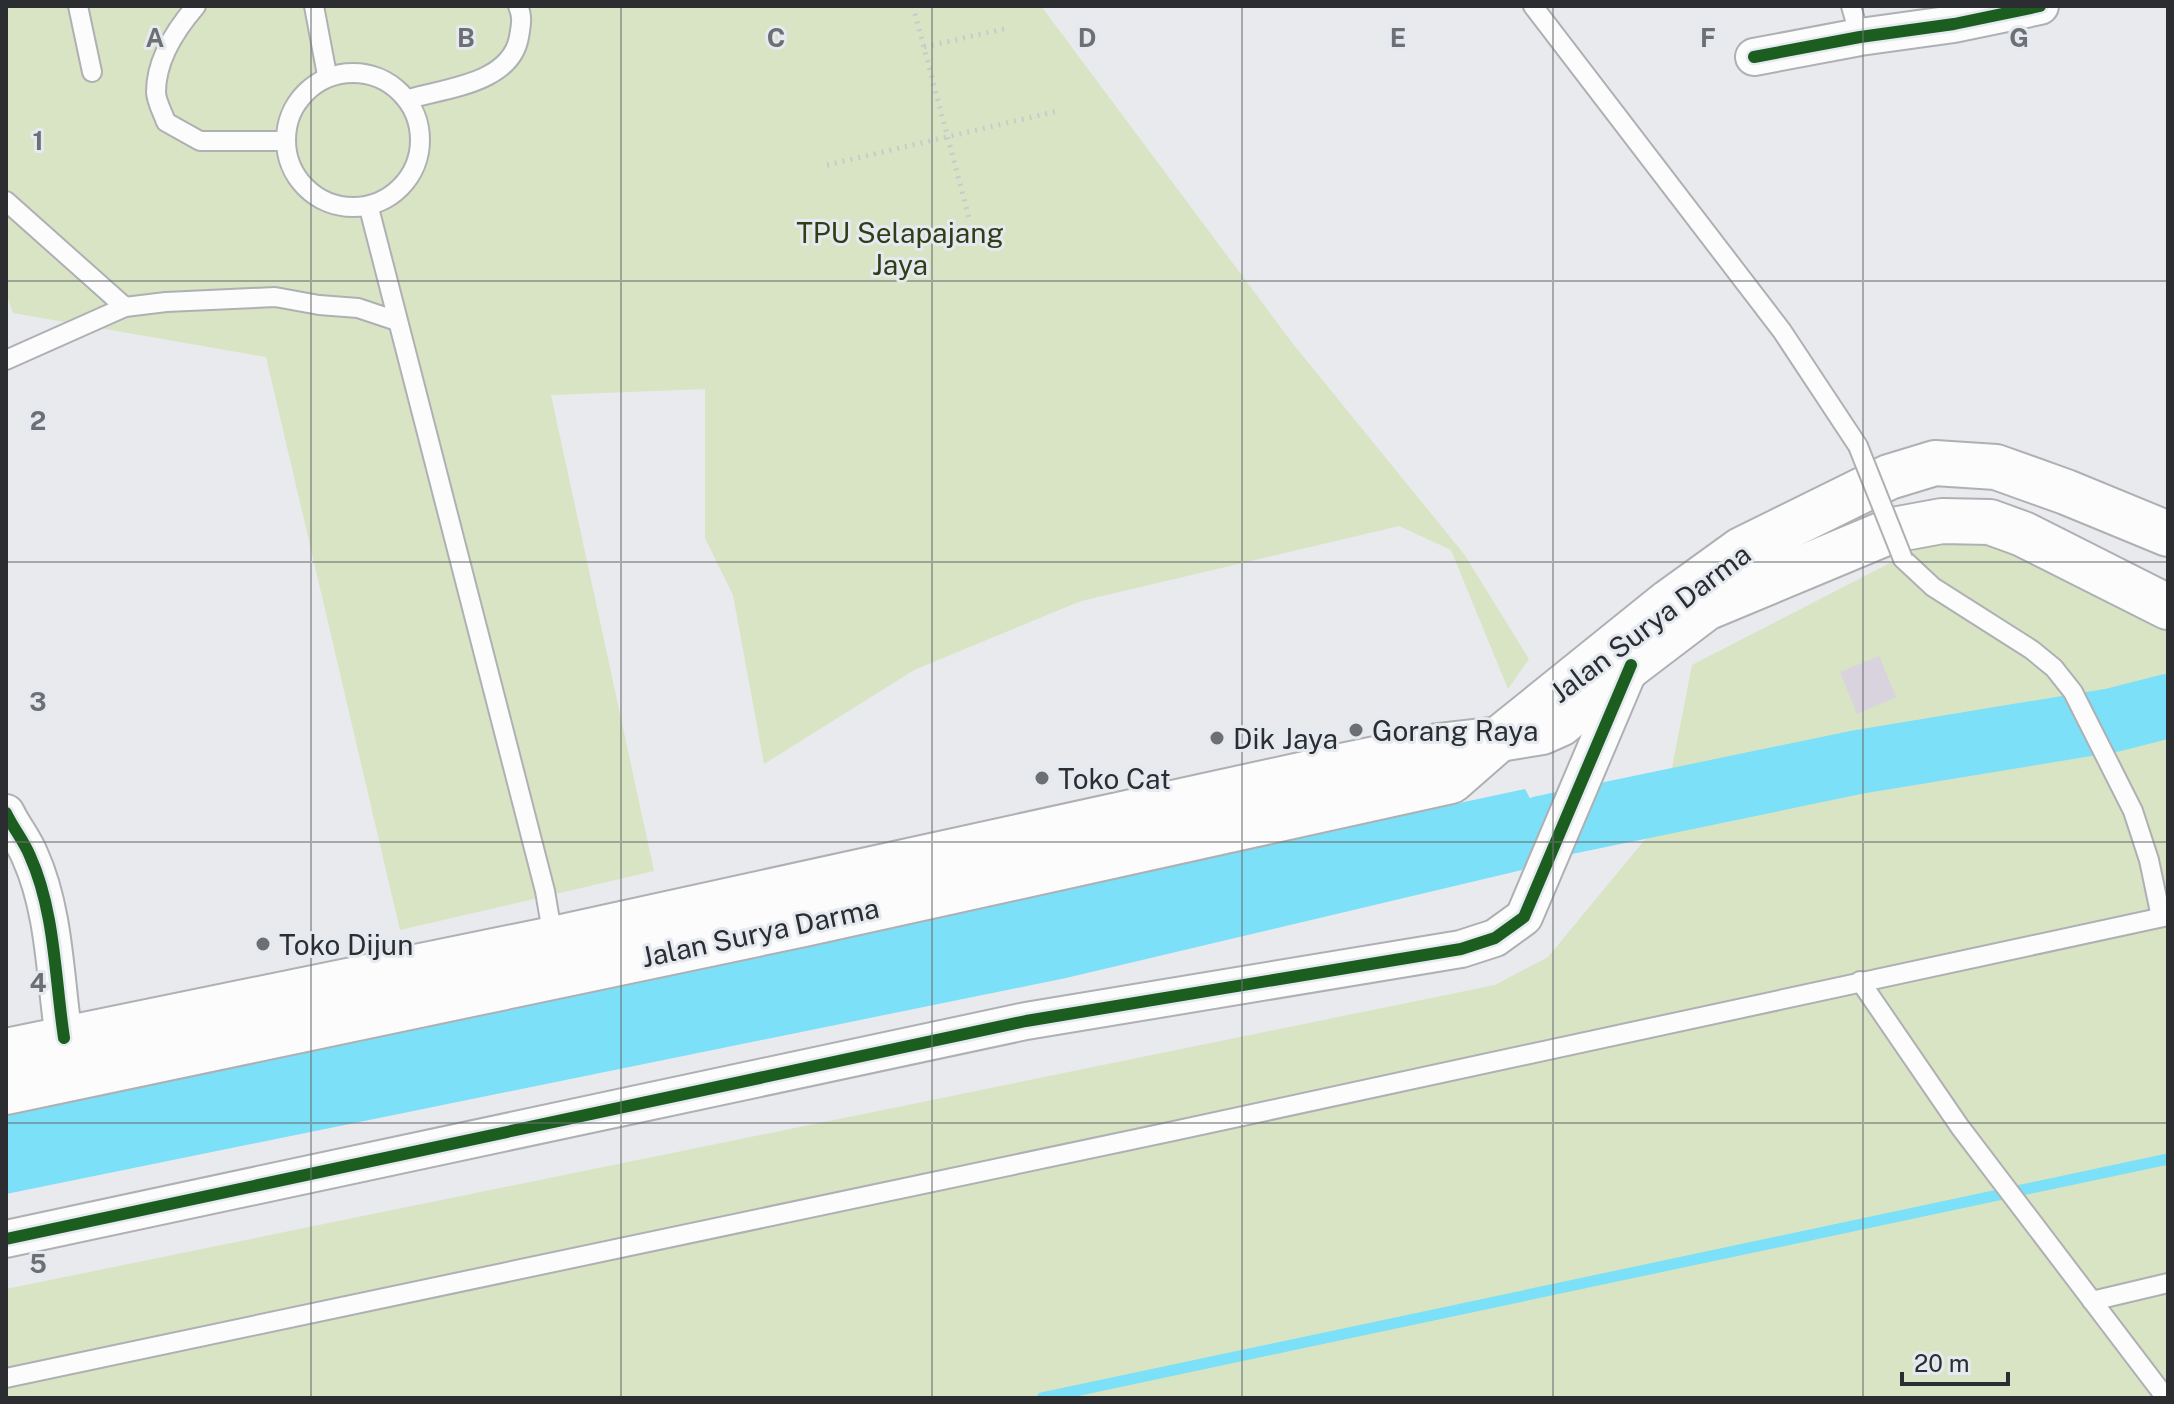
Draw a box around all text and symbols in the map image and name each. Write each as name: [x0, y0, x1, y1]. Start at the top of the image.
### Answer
text: A: [146, 22, 165, 53]
text: B: [457, 22, 475, 53]
text: C: [767, 22, 785, 53]
text: D: [1078, 22, 1096, 53]
text: E: [1390, 22, 1406, 53]
text: F: [1700, 22, 1716, 53]
text: G: [2009, 22, 2029, 53]
text: 1: [32, 125, 44, 156]
park label: TPU Selapajang Jaya: [796, 216, 1004, 281]
text: 2: [30, 405, 46, 436]
street label: Jalan Surya Darma: [1543, 537, 1757, 709]
text: 3: [29, 686, 47, 717]
place label: Gorang Raya: [1372, 714, 1538, 747]
marker: Gorang Raya: [1347, 721, 1365, 739]
place label: Dik Jaya: [1233, 722, 1338, 755]
marker: Dik Jaya: [1208, 729, 1226, 747]
place label: Toko Cat: [1058, 762, 1171, 795]
marker: Toko Cat: [1033, 769, 1051, 787]
street label: Jalan Surya Darma: [638, 891, 882, 973]
place label: Toko Dijun: [279, 928, 413, 961]
marker: Toko Dijun: [254, 935, 272, 953]
text: 4: [29, 967, 47, 998]
text: 5: [29, 1248, 47, 1279]
scale bar: [1902, 1336, 2008, 1386]
text: 20 m: [1914, 1349, 1970, 1377]

